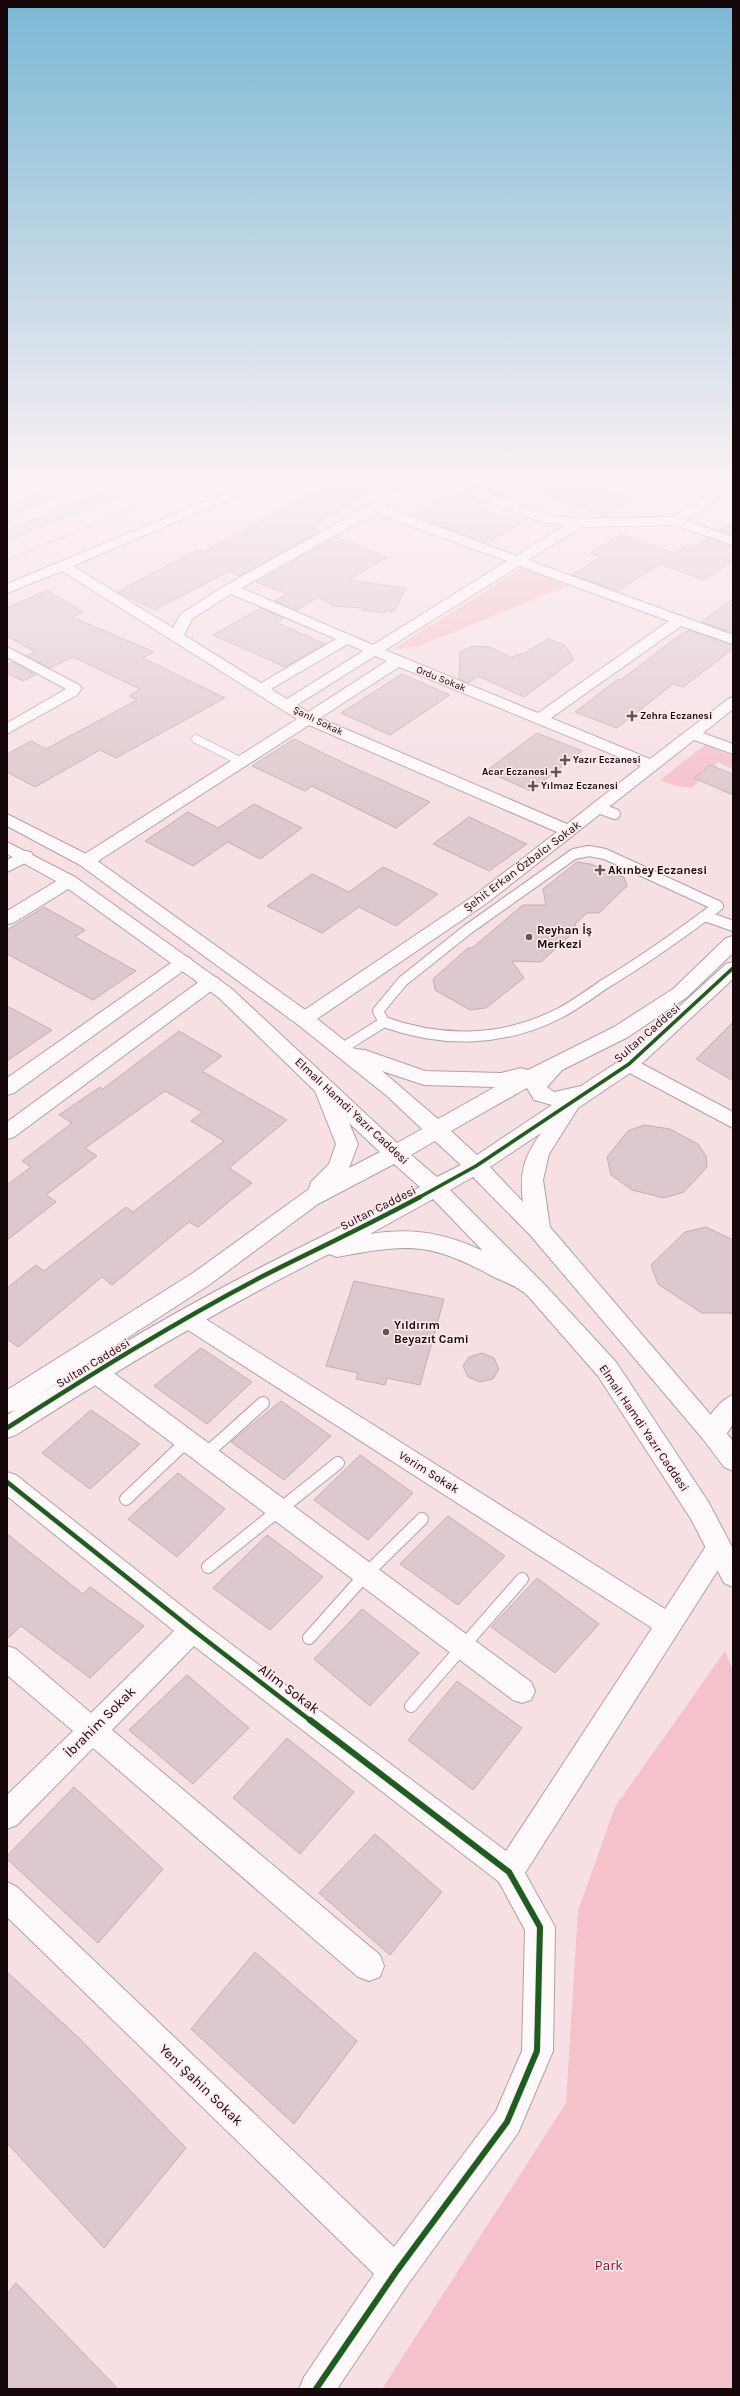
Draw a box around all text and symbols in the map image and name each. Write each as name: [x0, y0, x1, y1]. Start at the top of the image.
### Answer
street label: Ordu Sokak: [414, 664, 468, 695]
street label: Şanlı Sokak: [291, 704, 345, 738]
place label: Zehra Eczanesi: [640, 710, 712, 722]
marker: Zehra Eczanesi: [627, 711, 637, 721]
place label: Yazır Eczanesi: [573, 754, 641, 766]
marker: Yazır Eczanesi: [560, 755, 570, 765]
place label: Acar Eczanesi: [482, 766, 548, 778]
marker: Acar Eczanesi: [551, 767, 561, 777]
place label: Yılmaz Eczanesi: [541, 780, 618, 792]
marker: Yılmaz Eczanesi: [528, 781, 538, 791]
street label: Şehit Erkan Özbalcı Sokak: [461, 817, 584, 915]
place label: Akınbey Eczanesi: [608, 863, 707, 877]
marker: Akınbey Eczanesi: [595, 865, 605, 875]
place label: Reyhan İş Merkezi: [537, 923, 592, 951]
marker: Reyhan İş Merkezi: [524, 932, 534, 942]
street label: Sultan Caddesi: [611, 1000, 683, 1066]
street label: Elmalı Hamdi Yazır Caddesi: [292, 1055, 412, 1167]
street label: Sultan Caddesi: [338, 1183, 418, 1233]
place label: Yıldırım Beyazıt Cami: [394, 1318, 469, 1346]
marker: Yıldırım Beyazıt Cami: [381, 1327, 391, 1337]
street label: Sultan Caddesi: [54, 1336, 132, 1390]
street label: Elmalı Hamdi Yazır Caddesi: [596, 1362, 692, 1494]
street label: Verim Sokak: [396, 1448, 462, 1496]
street label: Alim Sokak: [255, 1660, 323, 1718]
street label: İbrahim Sokak: [61, 1683, 139, 1761]
street label: Yeni Şahin Sokak: [156, 2041, 247, 2129]
park label: Park: [595, 2257, 623, 2274]

